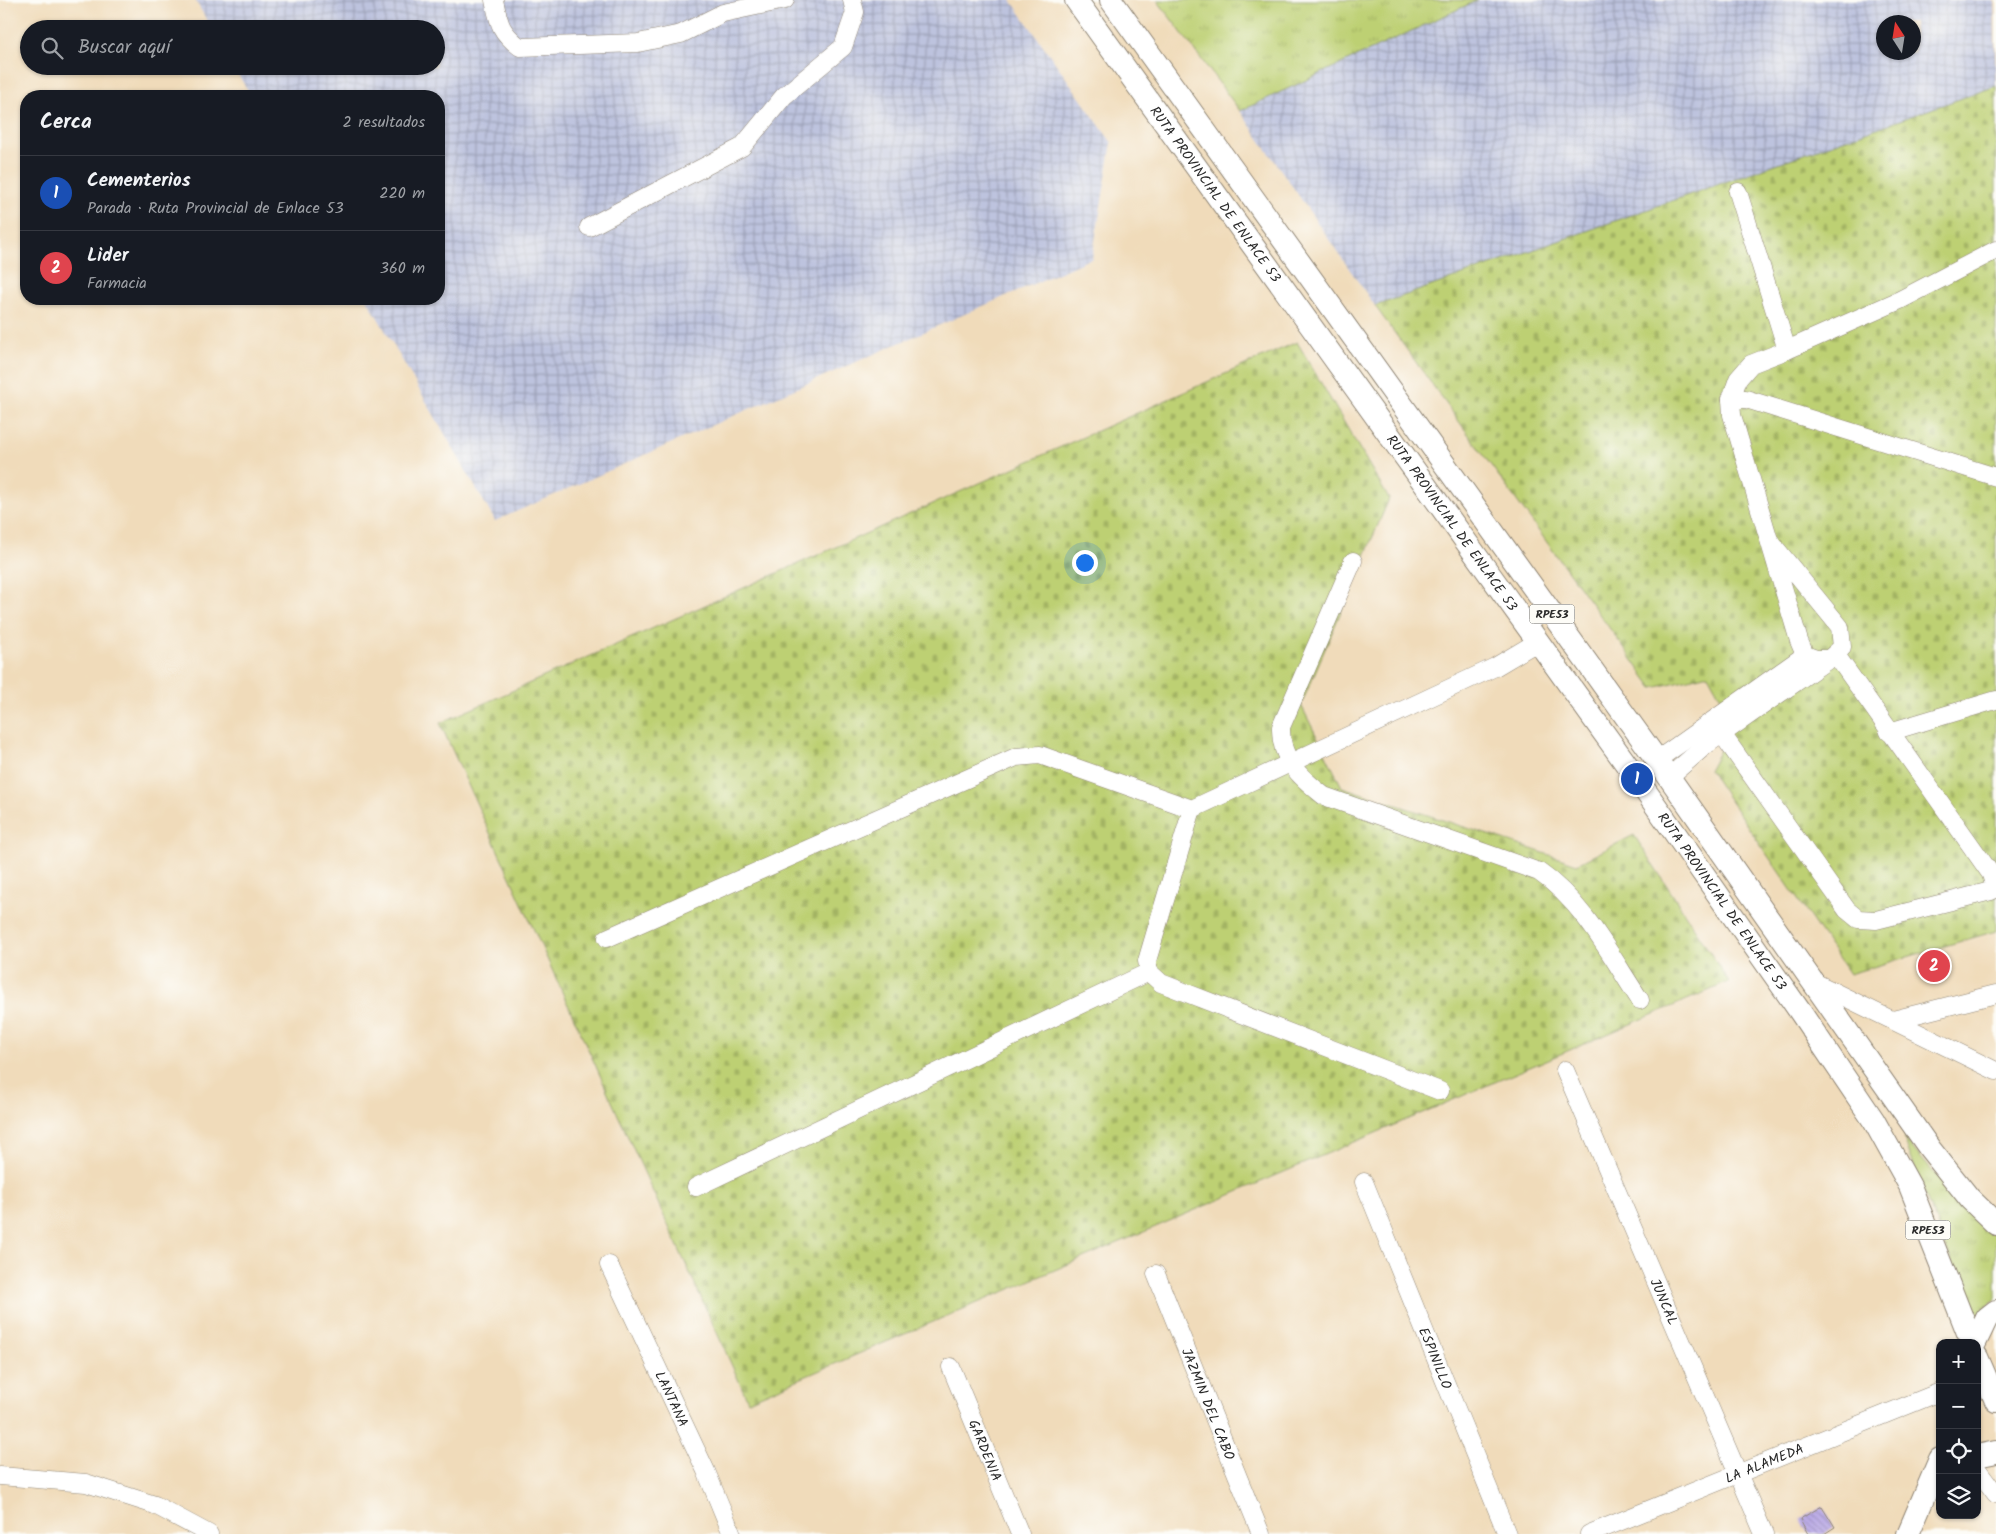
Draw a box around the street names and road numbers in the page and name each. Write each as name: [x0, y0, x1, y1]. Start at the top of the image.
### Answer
street label: RUTA PROVINCIAL DE ENLACE 53: [1144, 102, 1286, 287]
street label: RUTA PROVINCIAL DE ENLACE 53: [1380, 430, 1523, 616]
road number: RPE53: [1530, 604, 1574, 624]
street label: RUTA PROVINCIAL DE ENLACE 53: [1652, 808, 1792, 995]
road number: RPE53: [1906, 1220, 1950, 1240]
street label: JUNCAL: [1644, 1275, 1683, 1329]
street label: ESPINILLO: [1412, 1324, 1457, 1393]
street label: JAZMIN DEL CABO: [1175, 1345, 1240, 1464]
street label: LANTANA: [648, 1368, 694, 1431]
street label: GARDENIA: [962, 1416, 1007, 1485]
street label: LA ALAMEDA: [1722, 1438, 1807, 1490]

